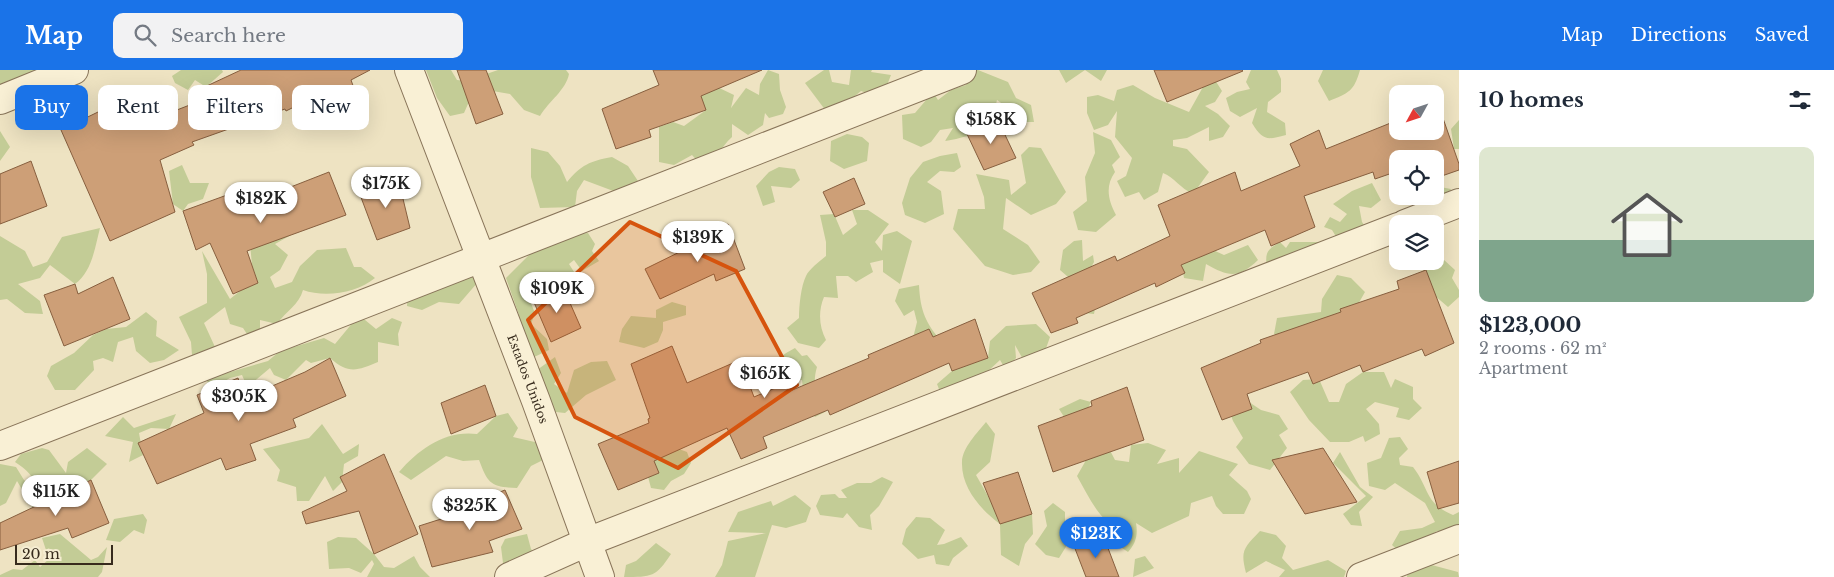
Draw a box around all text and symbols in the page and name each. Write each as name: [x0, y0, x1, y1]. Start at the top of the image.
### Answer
search box: [113, 13, 463, 58]
text: Map: [25, 21, 83, 50]
icon: search: [131, 21, 159, 49]
text: Search here: [171, 24, 286, 47]
text: Map: [1561, 24, 1603, 46]
text: Directions: [1631, 24, 1727, 46]
text: Saved: [1755, 24, 1809, 46]
chip: Buy: [15, 85, 88, 130]
chip: Rent: [98, 85, 178, 130]
chip: Filters: [188, 85, 282, 130]
chip: New: [292, 85, 369, 130]
north arrow: [1389, 85, 1444, 140]
map controls: [1389, 85, 1444, 270]
icon: filters: [1786, 86, 1814, 114]
text: 10 homes: [1479, 87, 1584, 113]
pin: $158K: [956, 102, 1026, 145]
text: $158K: [966, 109, 1016, 129]
button: locate: [1389, 150, 1444, 205]
pin: $175K: [351, 166, 421, 209]
text: $175K: [362, 173, 410, 193]
icon: home: [1602, 180, 1692, 270]
pin: $182K: [226, 182, 296, 224]
text: $182K: [235, 188, 287, 208]
button: layers: [1389, 215, 1444, 270]
pin: $139K: [663, 220, 733, 263]
text: $139K: [672, 227, 724, 247]
pin: $109K: [522, 272, 592, 314]
text: $109K: [530, 278, 584, 298]
text: $123,000: [1479, 312, 1581, 338]
street label: Estados Unidos: [504, 332, 552, 425]
text: 2 rooms · 62 m²: [1479, 338, 1606, 358]
pin: $165K: [730, 356, 800, 399]
text: Apartment: [1479, 358, 1568, 378]
text: $165K: [740, 363, 790, 383]
pin: $305K: [204, 380, 274, 422]
text: $305K: [211, 386, 267, 406]
pin: $115K: [21, 474, 91, 517]
text: $115K: [33, 481, 79, 501]
pin: $325K: [435, 488, 505, 531]
text: $325K: [443, 495, 497, 515]
pin: $123K: [1061, 516, 1131, 559]
text: $123K: [1070, 523, 1122, 543]
scale bar: [15, 542, 112, 565]
text: 20 m: [22, 545, 60, 563]

